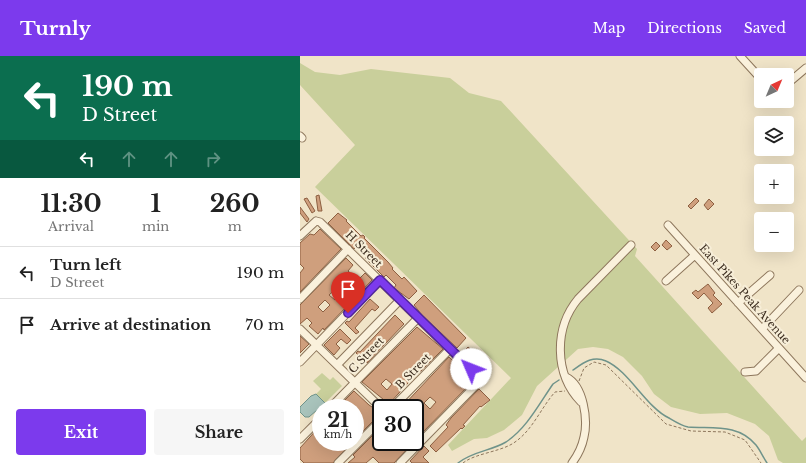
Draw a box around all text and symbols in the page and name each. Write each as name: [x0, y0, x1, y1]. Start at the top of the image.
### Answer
text: Turnly: [20, 17, 91, 40]
text: Map: [593, 19, 625, 37]
text: Directions: [647, 19, 722, 37]
text: Saved: [744, 19, 786, 37]
north arrow: [754, 68, 794, 108]
map controls: [754, 68, 794, 252]
text: 190 m: [82, 69, 173, 104]
icon: left: [16, 72, 68, 124]
text: D Street: [82, 104, 157, 126]
button: layers: [754, 116, 794, 156]
icon: left: [76, 148, 98, 170]
icon: ahead: [118, 148, 140, 170]
icon: ahead: [160, 148, 182, 170]
icon: right: [202, 148, 224, 170]
button: +: [754, 164, 794, 204]
text: 11:30: [40, 189, 102, 218]
text: 1: [150, 189, 161, 218]
text: 260: [210, 189, 260, 218]
button: −: [754, 212, 794, 252]
text: Arrival: [48, 218, 94, 235]
text: min: [142, 218, 169, 235]
text: m: [228, 218, 242, 235]
street label: H Street: [343, 228, 386, 271]
street label: East Pikes Peak Avenue: [697, 241, 793, 347]
text: Turn left: [50, 255, 121, 274]
icon: left: [16, 262, 38, 284]
text: 190 m: [237, 263, 284, 282]
pin: [331, 272, 365, 313]
text: D Street: [50, 274, 104, 291]
icon: arrive: [337, 278, 359, 300]
icon: arrive: [16, 314, 38, 336]
text: Arrive at destination: [50, 315, 211, 334]
text: 70 m: [245, 315, 284, 334]
street label: C Street: [345, 333, 387, 376]
position arrow: [450, 348, 492, 390]
street label: B Street: [392, 349, 434, 392]
speed limit sign: 30: [372, 399, 424, 451]
text: 21: [327, 408, 349, 432]
button: Exit: [16, 409, 146, 455]
button: Share: [154, 409, 284, 455]
text: km/h: [324, 428, 352, 441]

